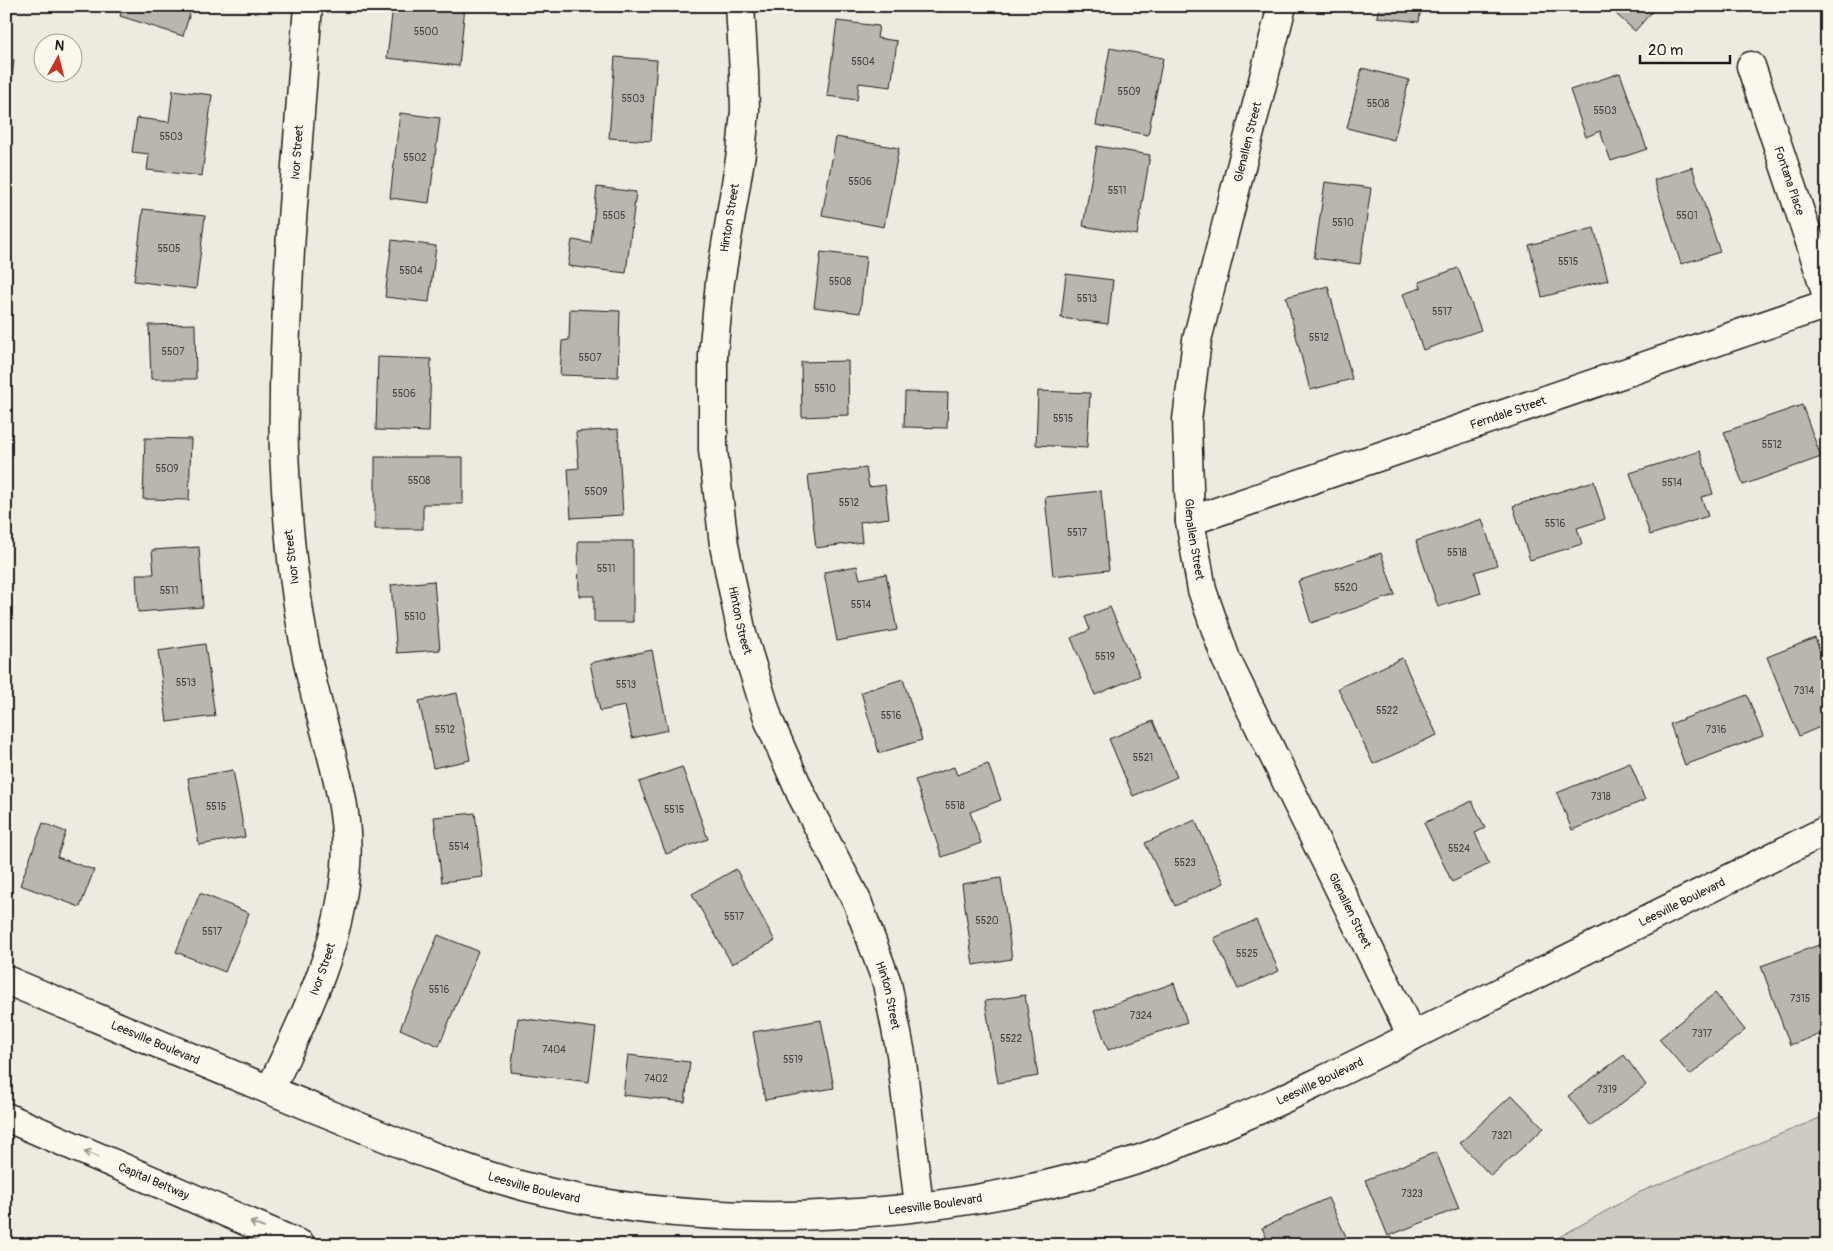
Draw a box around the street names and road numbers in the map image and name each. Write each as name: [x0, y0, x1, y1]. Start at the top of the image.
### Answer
street label: Glenallen Street: [1231, 100, 1265, 184]
street label: Ivor Street: [288, 124, 307, 180]
street label: Fontana Place: [1771, 144, 1808, 217]
street label: Hinton Street: [717, 182, 743, 253]
street label: Ferndale Street: [1468, 393, 1548, 433]
street label: Glenallen Street: [1182, 498, 1208, 581]
street label: Ivor Street: [281, 529, 303, 585]
street label: Hinton Street: [725, 585, 755, 656]
street label: Glenallen Street: [1325, 870, 1375, 951]
street label: Leesville Boulevard: [1636, 874, 1728, 930]
street label: Ivor Street: [306, 941, 339, 998]
street label: Hinton Street: [872, 959, 903, 1031]
street label: Leesville Boulevard: [109, 1017, 202, 1068]
street label: Leesville Boulevard: [1274, 1054, 1366, 1109]
street label: Capital Beltway: [116, 1159, 192, 1203]
street label: Leesville Boulevard: [486, 1169, 582, 1206]
street label: Leesville Boulevard: [887, 1190, 984, 1218]

